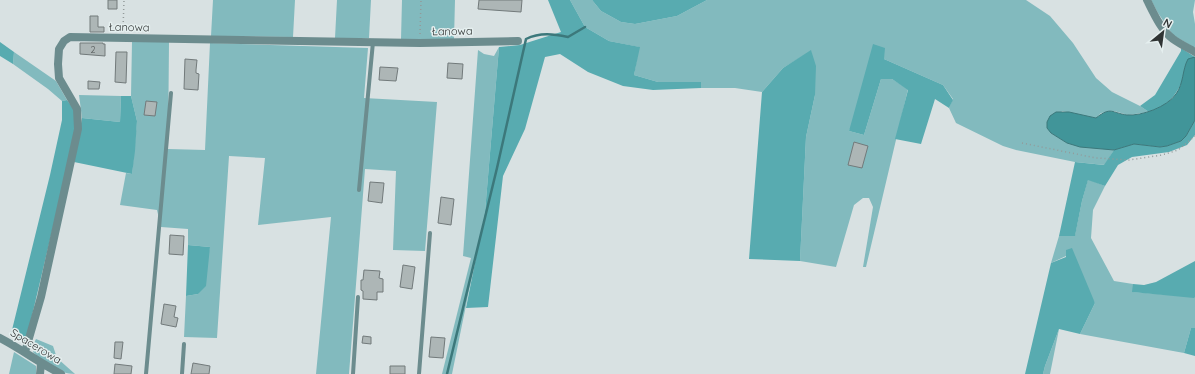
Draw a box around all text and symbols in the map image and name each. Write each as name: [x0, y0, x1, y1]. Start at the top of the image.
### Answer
north arrow: [1143, 12, 1183, 52]
text: N: [1161, 15, 1175, 31]
street label: Łanowa: [108, 20, 150, 34]
street label: Łanowa: [431, 24, 473, 38]
house number: 2: [91, 44, 96, 55]
street label: Spacerowa: [8, 325, 64, 367]

